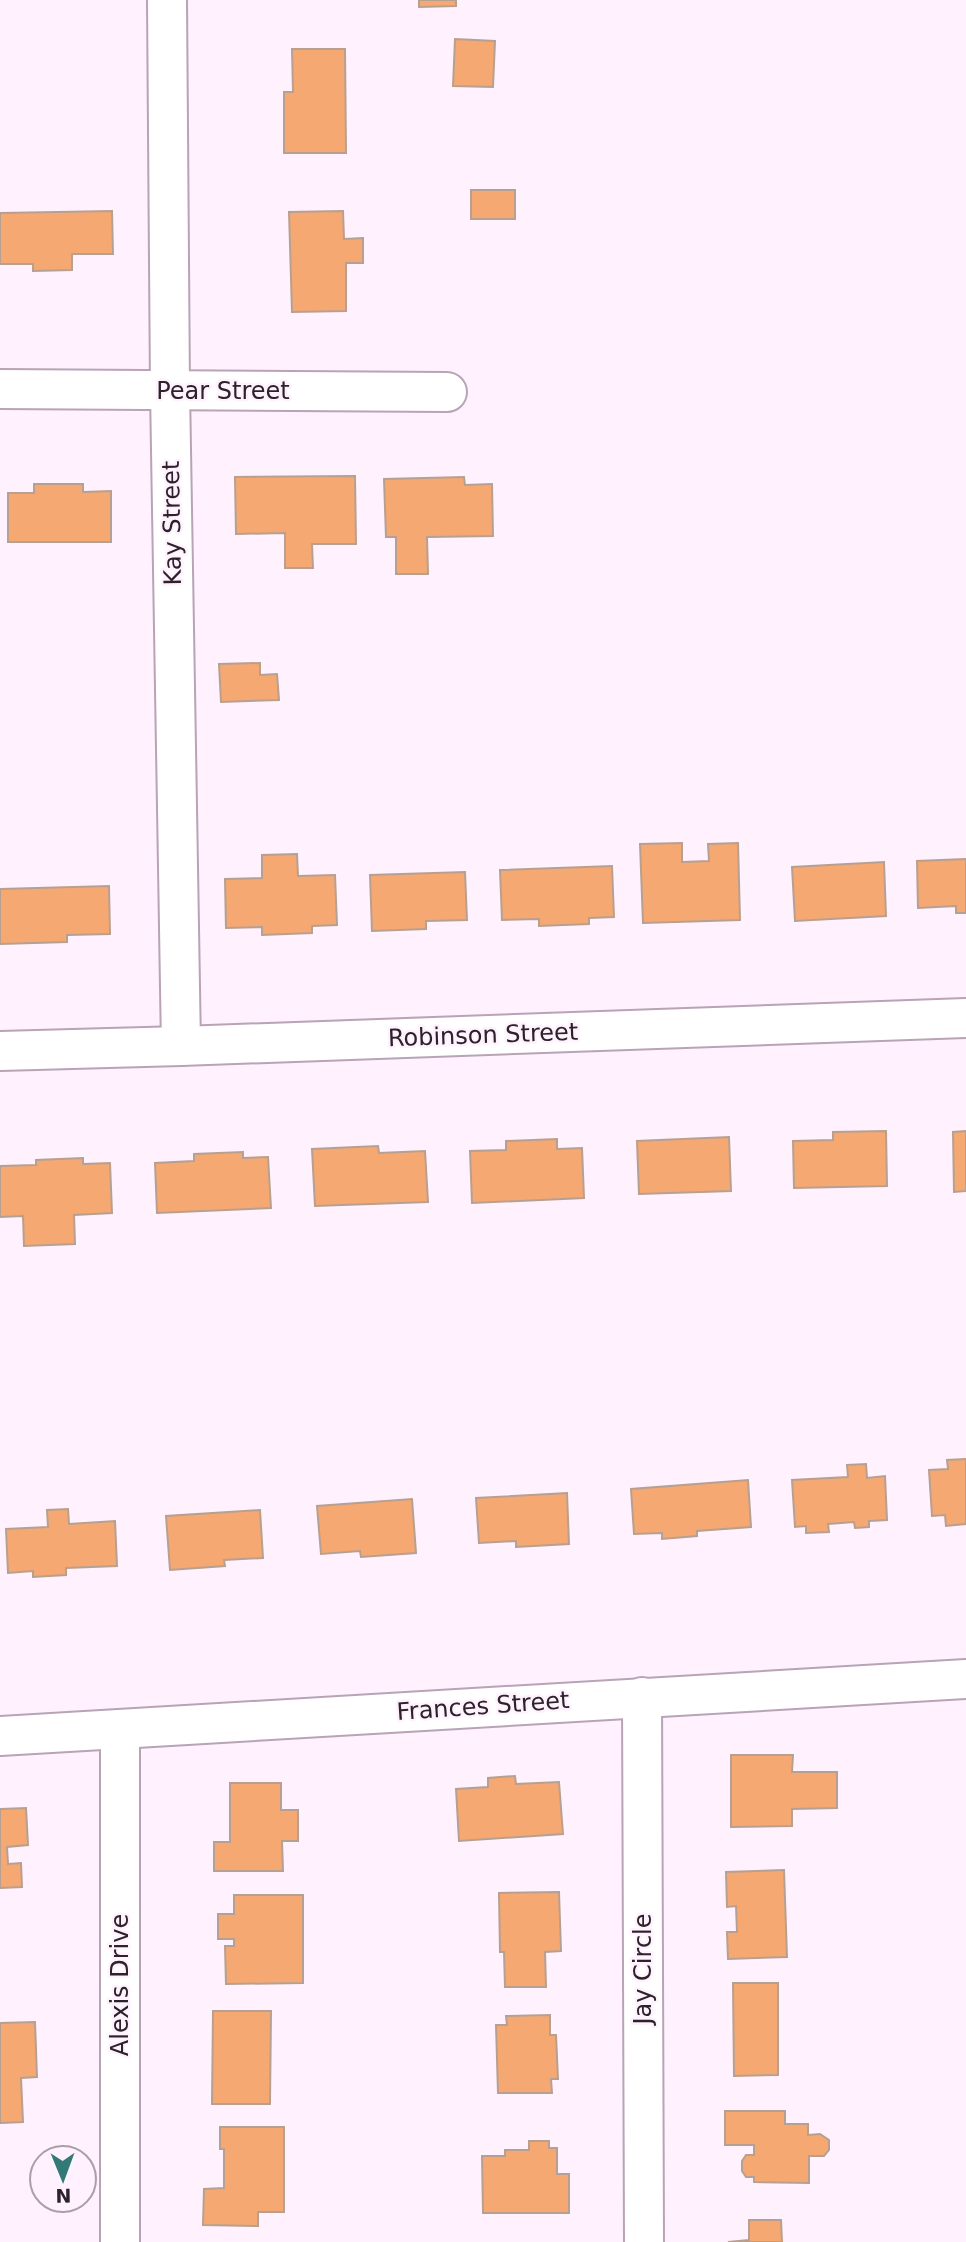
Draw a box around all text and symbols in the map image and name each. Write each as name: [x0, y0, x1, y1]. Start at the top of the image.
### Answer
street label: Pear Street: [156, 377, 290, 405]
street label: Kay Street: [157, 460, 187, 586]
street label: Robinson Street: [387, 1018, 579, 1052]
street label: Frances Street: [396, 1686, 570, 1726]
street label: Jay Circle: [629, 1913, 657, 2027]
street label: Alexis Drive: [106, 1914, 134, 2056]
north arrow: [28, 2144, 98, 2214]
text: N: [55, 2185, 71, 2207]

